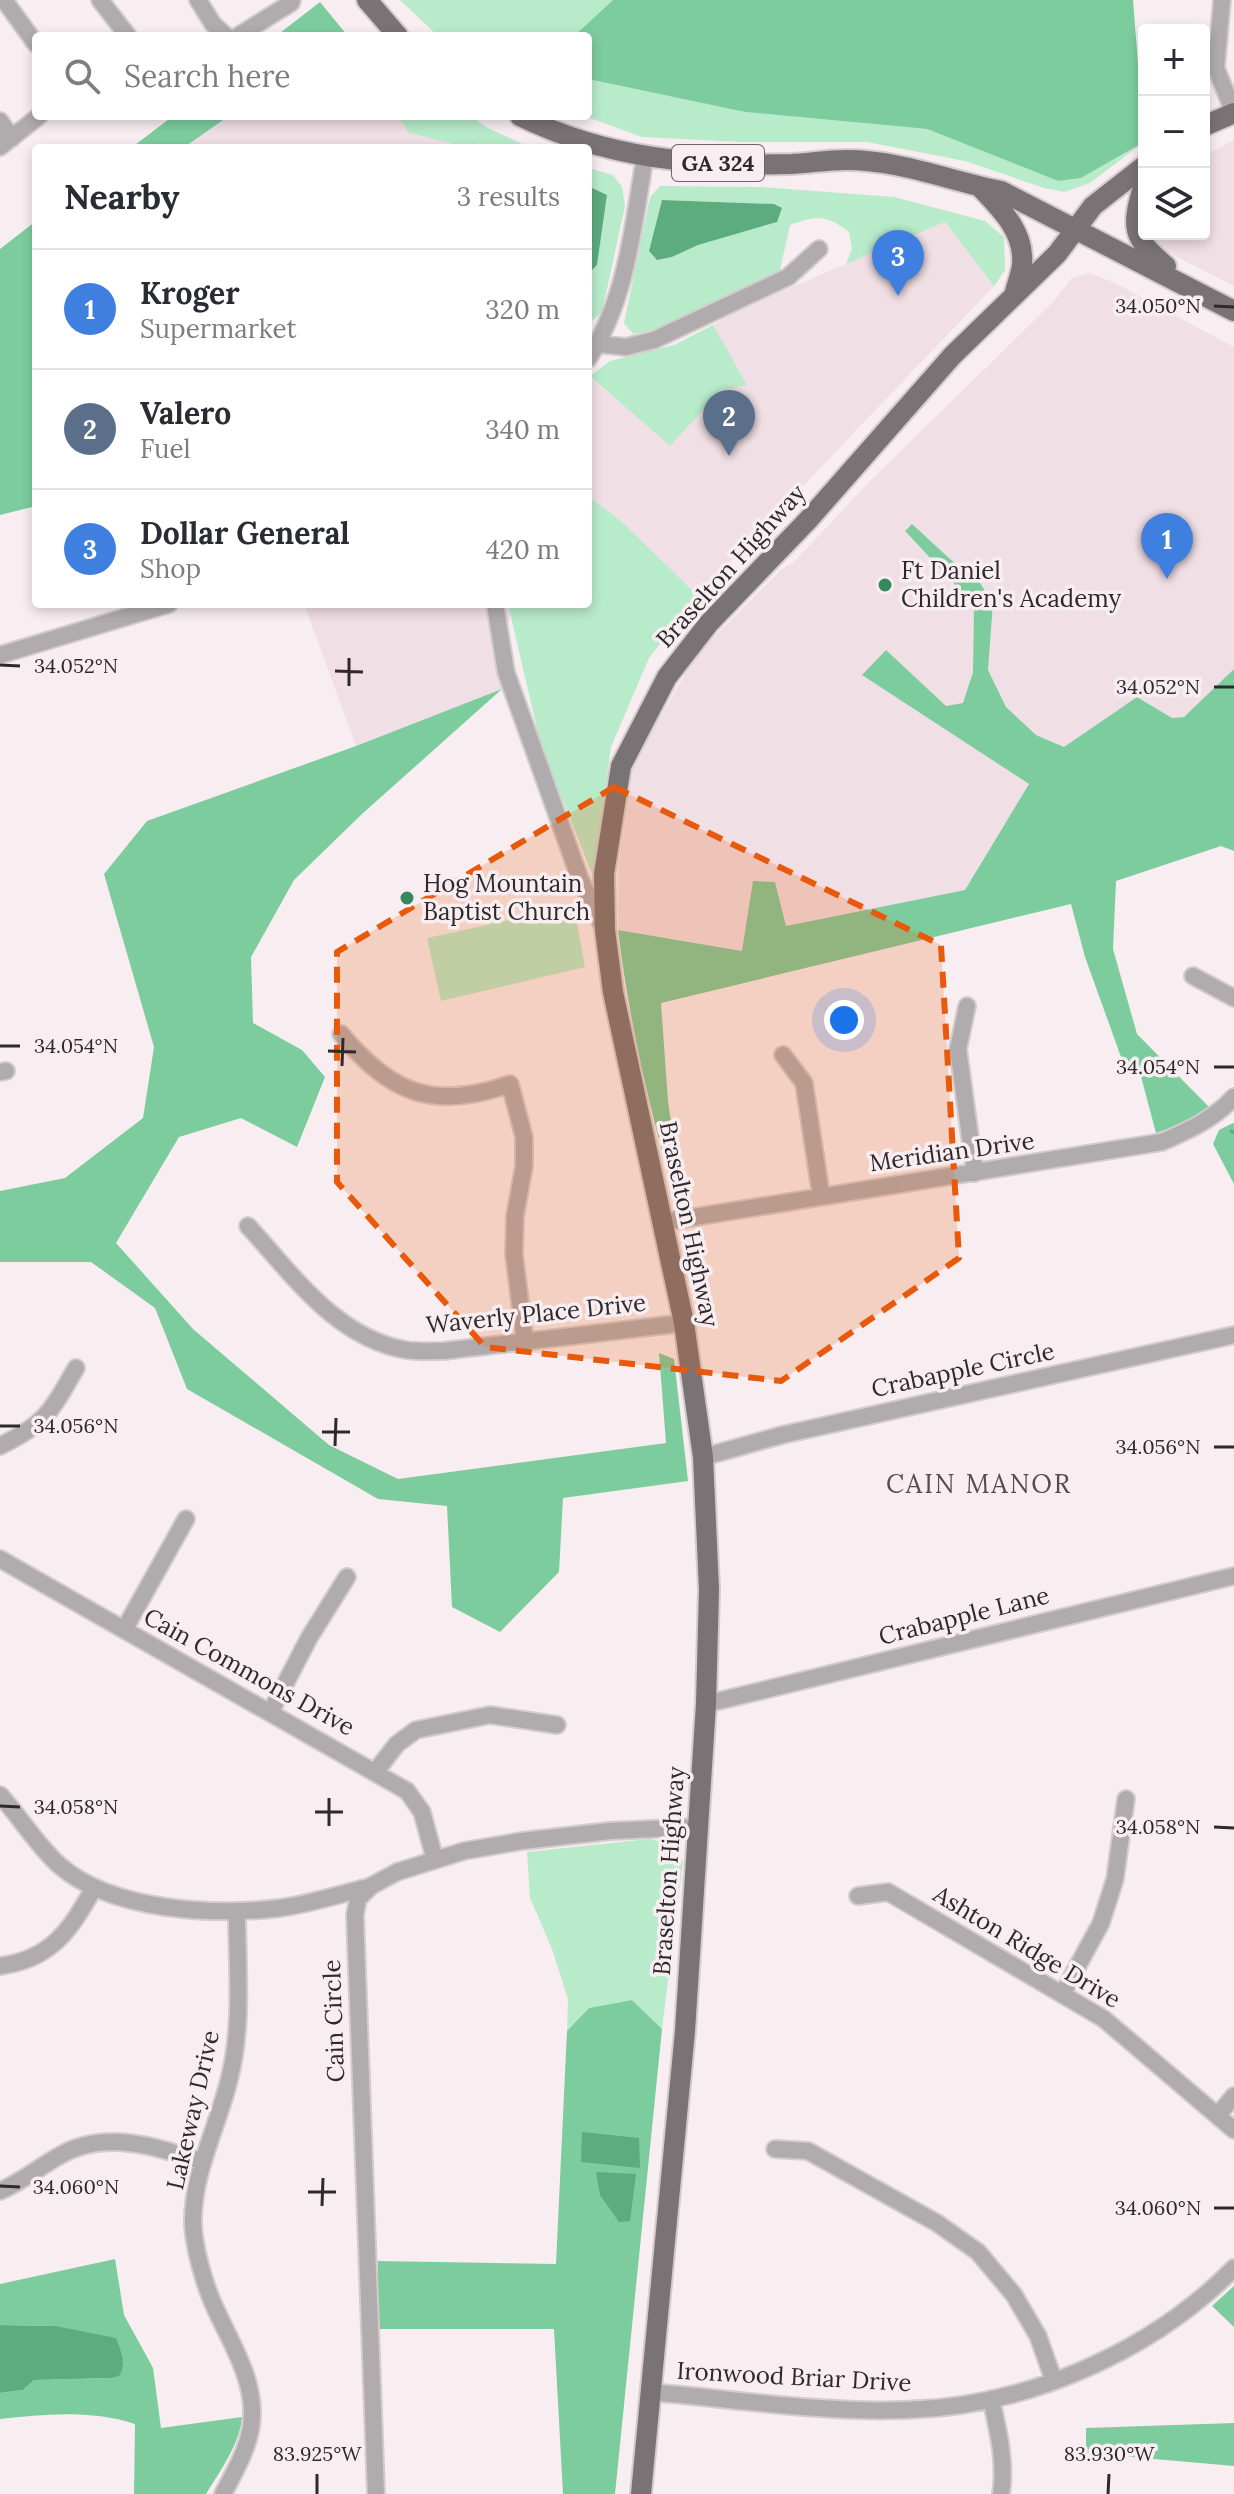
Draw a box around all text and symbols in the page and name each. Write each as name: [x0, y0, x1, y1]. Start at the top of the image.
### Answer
map controls: [1138, 24, 1210, 240]
button: +: [1138, 24, 1210, 96]
search box: [32, 32, 592, 120]
icon: search: [60, 54, 104, 98]
text: Search here: [124, 57, 291, 95]
button: −: [1138, 96, 1210, 168]
road number: GA 324: [672, 145, 764, 181]
button: layers: [1138, 168, 1210, 240]
text: Nearby: [64, 175, 180, 218]
text: 3 results: [457, 180, 560, 213]
pin: 3: [872, 230, 924, 296]
text: Kroger: [140, 274, 240, 312]
text: 1: [85, 293, 95, 326]
text: 320 m: [485, 293, 560, 326]
text: 34.050°N: [1115, 293, 1201, 318]
text: Supermarket: [140, 312, 297, 345]
pin: 2: [703, 390, 755, 456]
text: Valero: [140, 394, 231, 432]
text: 2: [83, 413, 97, 446]
text: 340 m: [485, 413, 560, 446]
text: Fuel: [140, 432, 191, 465]
street label: Braselton Highway: [649, 477, 812, 654]
pin: 1: [1141, 513, 1193, 579]
text: Dollar General: [140, 514, 350, 552]
text: 3: [83, 533, 97, 566]
text: 420 m: [486, 533, 560, 566]
text: Shop: [140, 552, 201, 585]
place label: Ft Daniel Children's Academy: [901, 555, 1121, 614]
marker: Ft Daniel Children's Academy: [876, 576, 894, 594]
text: 34.052°N: [34, 653, 118, 678]
text: 34.052°N: [1116, 674, 1200, 699]
place label: Hog Mountain Baptist Church: [423, 868, 590, 927]
marker: Hog Mountain Baptist Church: [398, 889, 416, 907]
your location: [824, 1000, 864, 1040]
text: 34.054°N: [34, 1033, 118, 1058]
text: 34.054°N: [1116, 1054, 1200, 1079]
street label: Braselton Highway: [653, 1118, 726, 1330]
street label: Meridian Drive: [867, 1125, 1036, 1178]
street label: Waverly Place Drive: [424, 1287, 647, 1340]
street label: Crabapple Circle: [869, 1335, 1057, 1404]
text: 34.056°N: [34, 1413, 118, 1438]
text: 34.056°N: [1116, 1434, 1200, 1459]
district label: CAIN MANOR: [886, 1467, 1072, 1500]
street label: Crabapple Lane: [875, 1579, 1052, 1652]
street label: Cain Commons Drive: [138, 1601, 360, 1742]
street label: Braselton Highway: [646, 1765, 691, 1976]
text: 34.058°N: [34, 1794, 118, 1819]
text: 34.058°N: [1116, 1814, 1200, 1839]
street label: Ashton Ridge Drive: [927, 1878, 1127, 2015]
street label: Cain Circle: [316, 1959, 351, 2083]
street label: Lakeway Drive: [159, 2027, 226, 2193]
text: 34.060°N: [33, 2174, 119, 2199]
text: 34.060°N: [1115, 2195, 1201, 2220]
street label: Ironwood Briar Drive: [676, 2355, 912, 2398]
text: 83.925°W: [273, 2441, 362, 2466]
text: 83.930°W: [1064, 2441, 1155, 2466]

